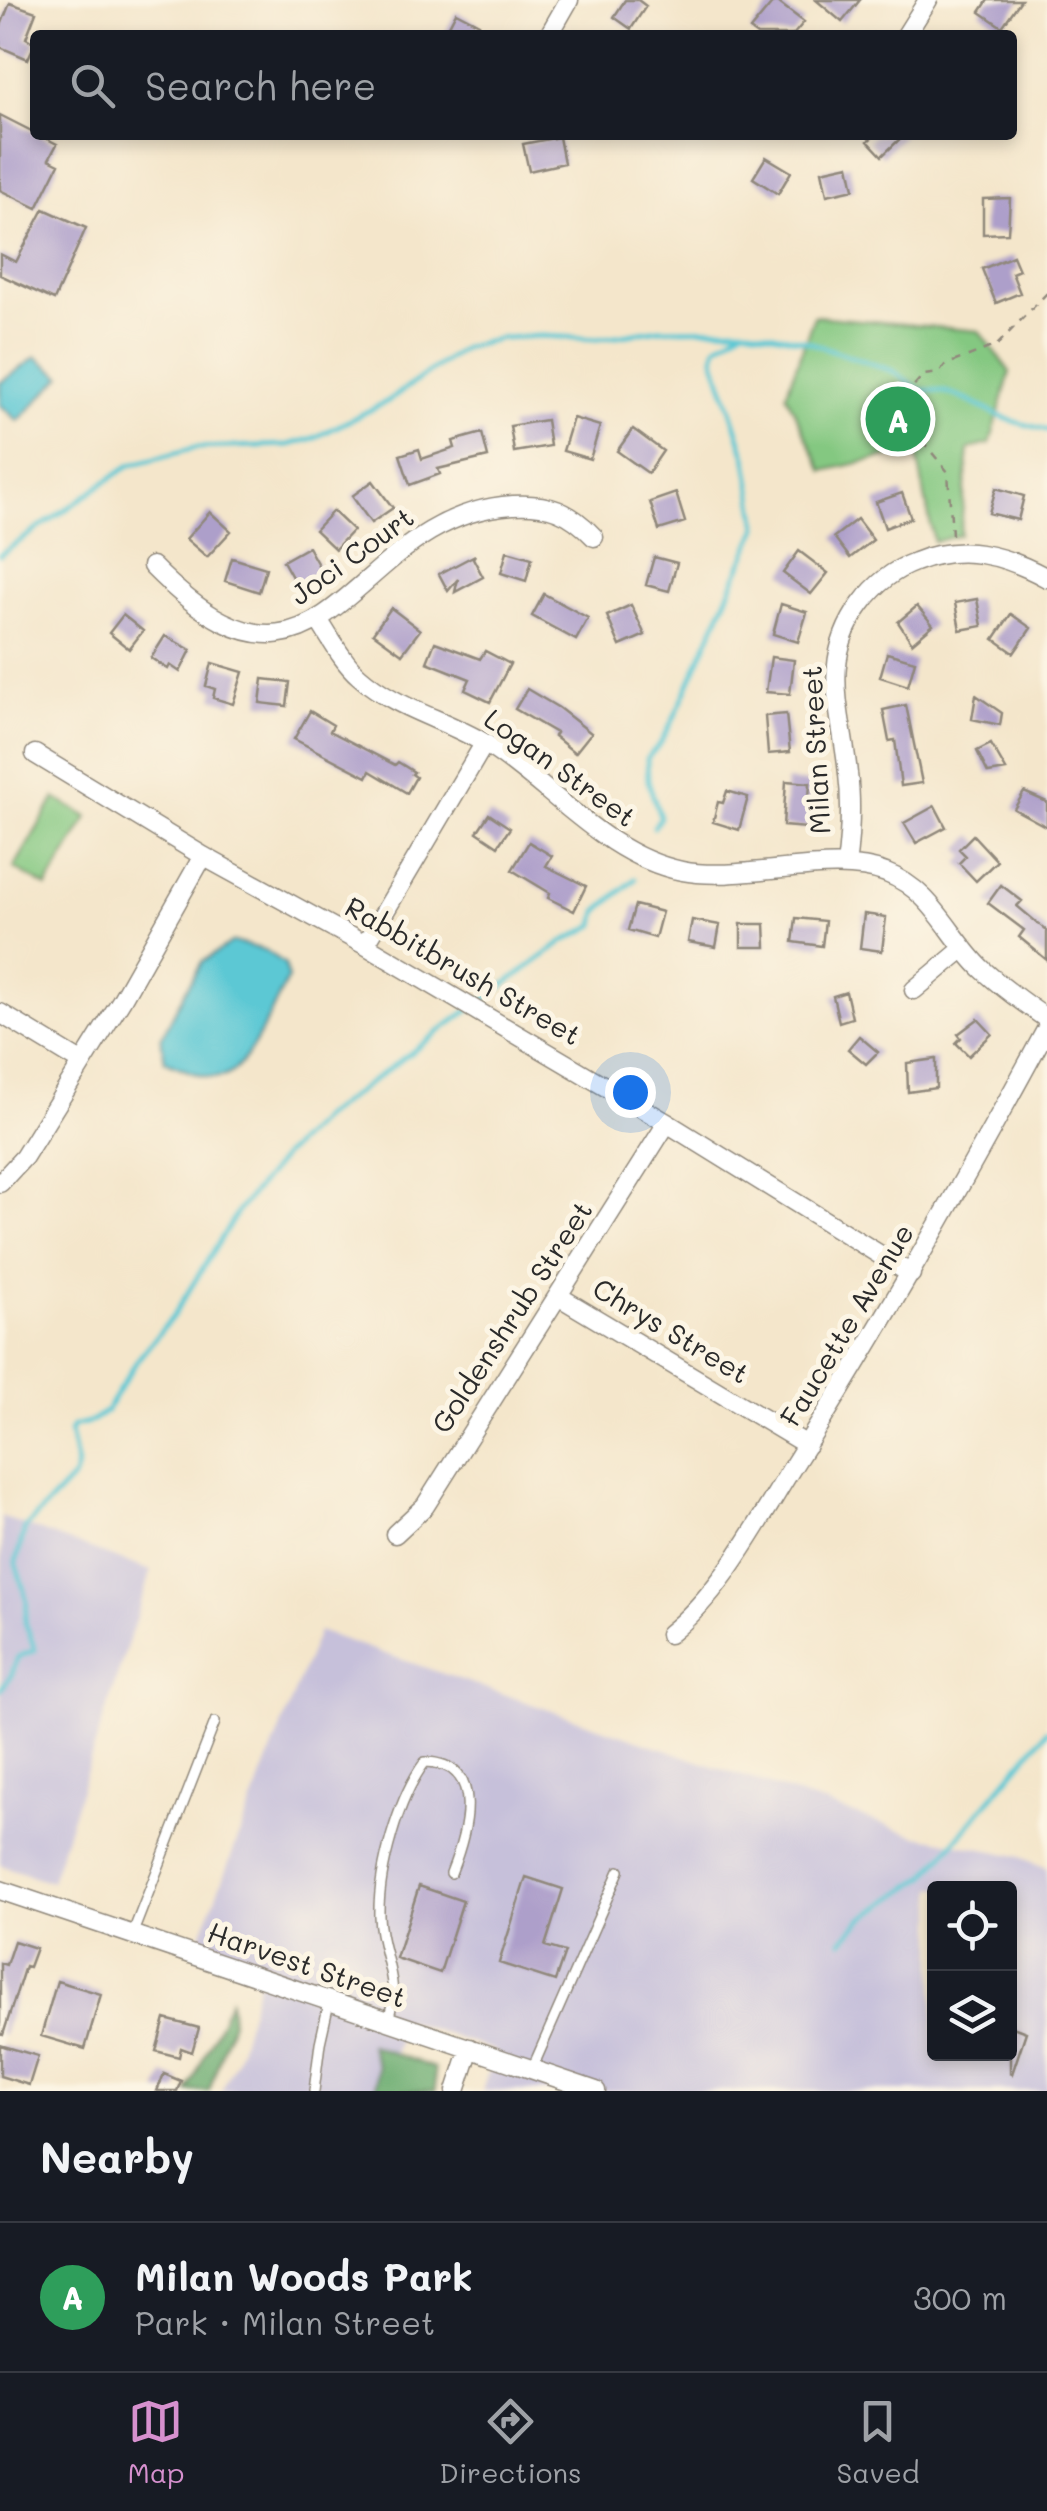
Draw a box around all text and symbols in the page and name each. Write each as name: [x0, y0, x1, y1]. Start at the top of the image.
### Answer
search box: [30, 30, 1017, 140]
icon: search: [65, 58, 120, 113]
text: Search here: [145, 60, 376, 110]
pin: A: [866, 382, 930, 456]
street label: Joci Court: [282, 498, 420, 612]
street label: Milan Street: [793, 665, 837, 835]
street label: Logan Street: [478, 700, 643, 834]
street label: Rabbitbrush Street: [339, 888, 588, 1052]
your location: [605, 1067, 656, 1118]
street label: Goldenshrub Street: [423, 1194, 600, 1439]
street label: Faucette Avenue: [771, 1217, 921, 1432]
street label: Chrys Street: [587, 1269, 756, 1391]
map controls: [927, 1881, 1017, 2061]
button: locate: [927, 1881, 1017, 1971]
street label: Harvest Street: [203, 1913, 411, 2015]
button: layers: [927, 1971, 1017, 2061]
text: Nearby: [40, 2129, 194, 2184]
text: Milan Woods Park: [135, 2251, 473, 2301]
text: A: [61, 2276, 84, 2318]
text: 300 m: [913, 2276, 1007, 2318]
text: Park · Milan Street: [135, 2301, 435, 2343]
tab: Map: [127, 2394, 184, 2490]
tab: Directions: [439, 2394, 582, 2490]
tab: Saved: [836, 2394, 920, 2490]

